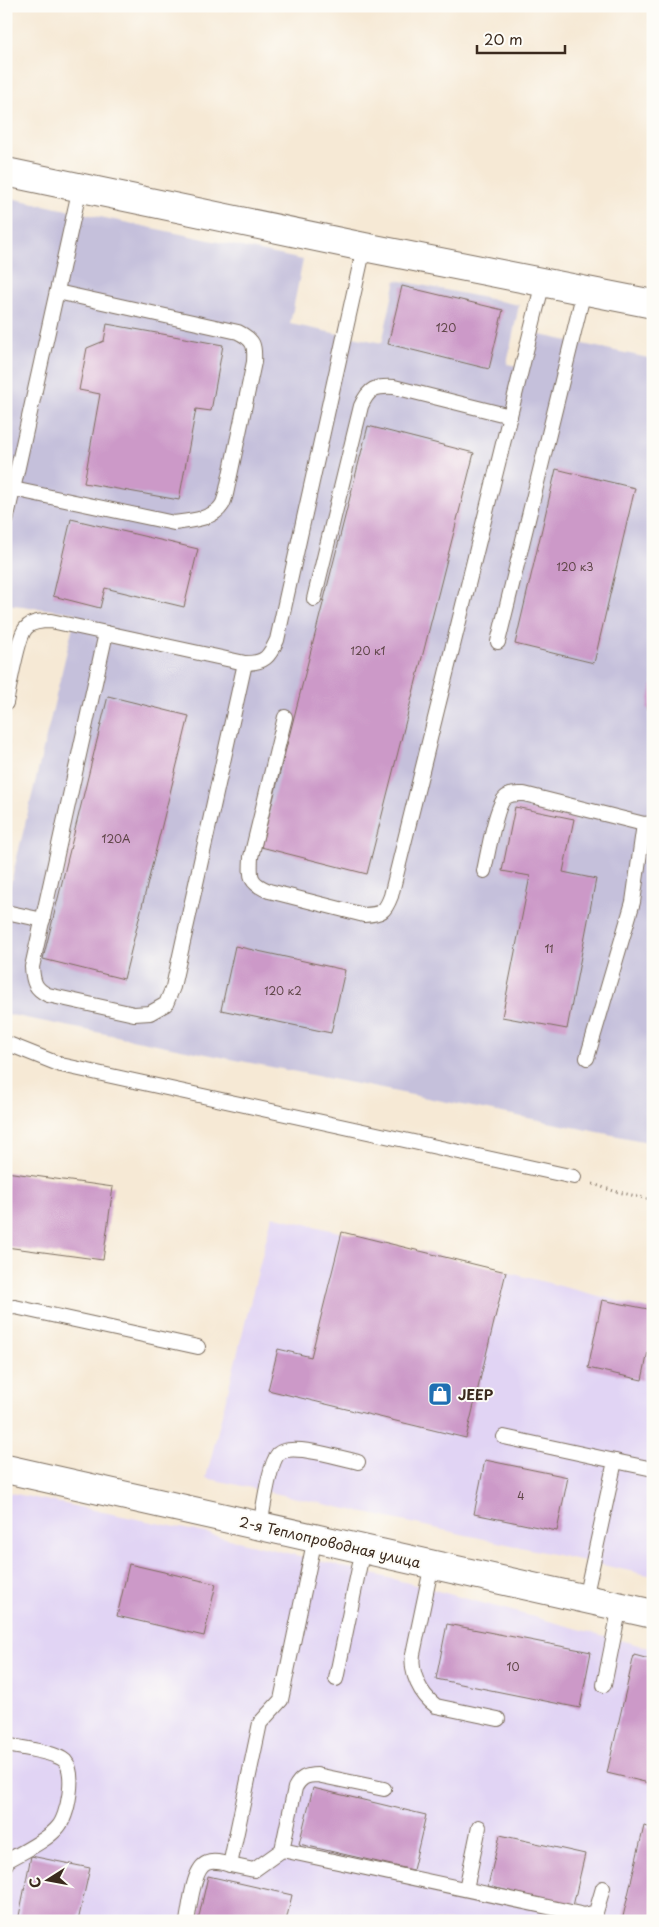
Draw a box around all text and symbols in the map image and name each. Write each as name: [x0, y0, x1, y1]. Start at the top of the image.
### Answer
scale bar: [477, 22, 564, 54]
text: 20 m: [484, 27, 523, 50]
house number: 120: [436, 319, 456, 336]
house number: 120 к3: [556, 558, 594, 575]
house number: 120 к1: [351, 642, 385, 659]
house number: 120А: [101, 830, 131, 847]
house number: 11: [544, 940, 554, 957]
house number: 120 к2: [264, 982, 302, 999]
shop icon: JEEP: [427, 1381, 453, 1407]
place label: JEEP: [458, 1384, 494, 1405]
house number: 4: [517, 1487, 525, 1504]
street label: 2-я Теплопроводная улица: [237, 1511, 423, 1573]
house number: 10: [507, 1658, 519, 1675]
north arrow: [22, 1854, 72, 1904]
text: С: [23, 1875, 46, 1890]

